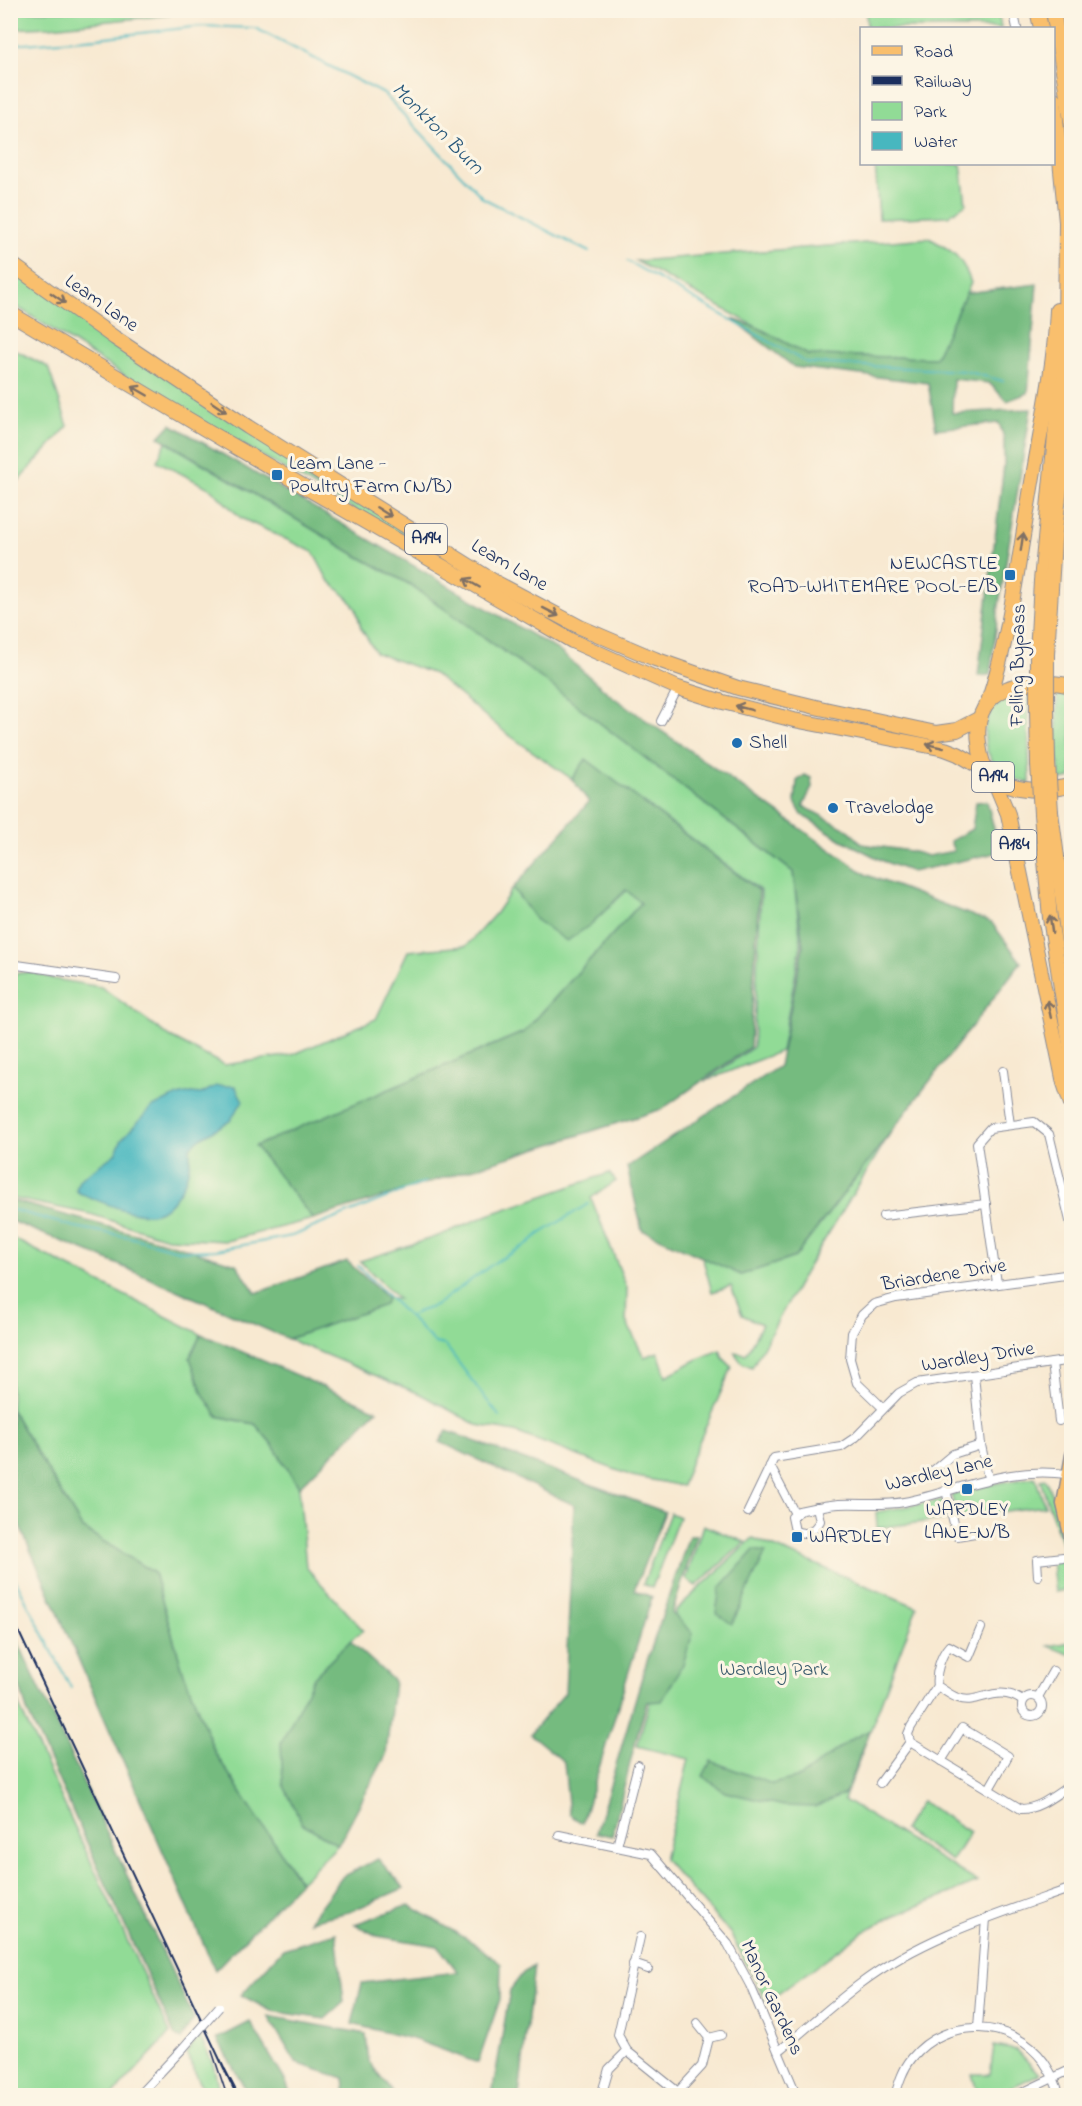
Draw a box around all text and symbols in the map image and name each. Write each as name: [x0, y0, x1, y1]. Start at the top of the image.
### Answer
legend: [860, 27, 1055, 165]
text: Road: [914, 40, 953, 66]
text: Railway: [914, 70, 971, 96]
water label: Monkton Burn: [384, 76, 490, 182]
text: Park: [914, 100, 947, 126]
text: Water: [914, 130, 958, 156]
street label: Leam Lane: [58, 268, 144, 340]
one-way arrow: [49, 292, 65, 304]
one-way arrow: [132, 384, 149, 396]
one-way arrow: [210, 402, 227, 414]
place label: Leam Lane - Poultry Farm (N/B): [289, 450, 452, 502]
marker: Leam Lane - Poultry Farm (N/B): [270, 468, 284, 482]
one-way arrow: [375, 506, 392, 518]
road number: A194: [405, 524, 447, 554]
street label: Leam Lane: [465, 532, 553, 600]
one-way arrow: [1017, 533, 1028, 552]
place label: NEWCASTLE ROAD-WHITEMARE POOL-E/B: [748, 550, 998, 602]
marker: NEWCASTLE ROAD-WHITEMARE POOL-E/B: [1003, 568, 1017, 582]
one-way arrow: [464, 577, 481, 589]
street label: Felling Bypass: [1003, 603, 1036, 728]
one-way arrow: [542, 606, 559, 618]
one-way arrow: [734, 701, 753, 713]
place label: Shell: [749, 729, 787, 758]
marker: Shell: [730, 736, 744, 750]
one-way arrow: [925, 740, 944, 752]
road number: A194: [972, 762, 1014, 792]
place label: Travelodge: [845, 794, 934, 824]
marker: Travelodge: [826, 801, 840, 815]
road number: A184: [992, 830, 1036, 860]
one-way arrow: [1046, 915, 1057, 934]
one-way arrow: [1043, 1000, 1054, 1019]
street label: Briardene Drive: [878, 1252, 1009, 1300]
street label: Wardley Drive: [919, 1335, 1037, 1381]
street label: Wardley Lane: [883, 1448, 995, 1500]
marker: WARDLEY LANE-N/B: [960, 1482, 974, 1496]
place label: WARDLEY LANE-N/B: [924, 1496, 1010, 1548]
place label: WARDLEY: [809, 1523, 891, 1552]
marker: WARDLEY: [790, 1530, 804, 1544]
park label: Wardley Park: [720, 1656, 828, 1685]
street label: Manor Gardens: [732, 1936, 810, 2060]

